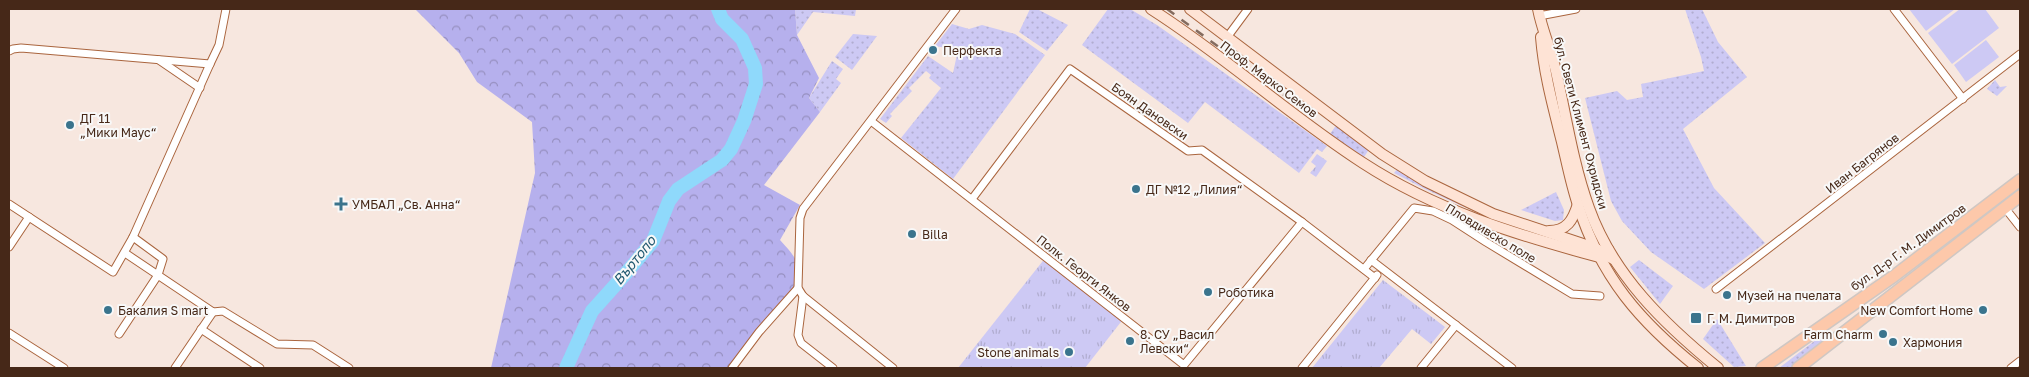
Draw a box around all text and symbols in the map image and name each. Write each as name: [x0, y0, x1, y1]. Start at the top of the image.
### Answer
street label: бул. Свети Климент Охридски: [1551, 35, 1611, 211]
street label: Проф. Марко Семов: [1217, 38, 1321, 121]
place label: Перфекта: [943, 43, 1002, 58]
marker: Перфекта: [927, 44, 939, 56]
street label: Боян Дановски: [1109, 79, 1191, 143]
place label: ДГ 11 „Мики Маус“: [80, 111, 157, 140]
marker: ДГ 11 „Мики Маус“: [64, 119, 76, 131]
street label: Иван Багрянов: [1822, 130, 1902, 196]
place label: ДГ №12 „Лилия“: [1146, 182, 1242, 197]
marker: ДГ №12 „Лилия“: [1130, 183, 1142, 195]
marker: УМБАЛ „Св. Анна“: [334, 197, 348, 211]
place label: УМБАЛ „Св. Анна“: [352, 197, 460, 212]
street label: Пловдивско поле: [1443, 200, 1539, 266]
street label: бул. Д-р Г. М. Димитров: [1848, 200, 1969, 294]
place label: Billa: [922, 227, 948, 242]
marker: Billa: [906, 228, 918, 240]
water label: Въртопо: [609, 231, 660, 288]
street label: Полк. Георги Янков: [1034, 231, 1134, 315]
place label: Роботика: [1218, 285, 1274, 300]
marker: Роботика: [1202, 286, 1214, 298]
place label: Музей на пчелата: [1737, 288, 1841, 303]
marker: Музей на пчелата: [1721, 289, 1733, 301]
place label: Бакалия S mart: [118, 303, 209, 318]
place label: New Comfort Home: [1860, 303, 1973, 318]
marker: Бакалия S mart: [102, 304, 114, 316]
marker: New Comfort Home: [1977, 304, 1989, 316]
marker: Г. М. Димитров: [1689, 311, 1703, 325]
place label: Г. М. Димитров: [1707, 311, 1795, 326]
place label: 8. СУ „Васил Левски“: [1140, 327, 1214, 356]
place label: Farm Charm: [1803, 327, 1873, 342]
marker: Farm Charm: [1877, 328, 1889, 340]
marker: 8. СУ „Васил Левски“: [1124, 335, 1136, 347]
place label: Хармония: [1903, 335, 1962, 350]
marker: Хармония: [1887, 336, 1899, 348]
place label: Stone animals: [977, 345, 1059, 360]
marker: Stone animals: [1063, 346, 1075, 358]

